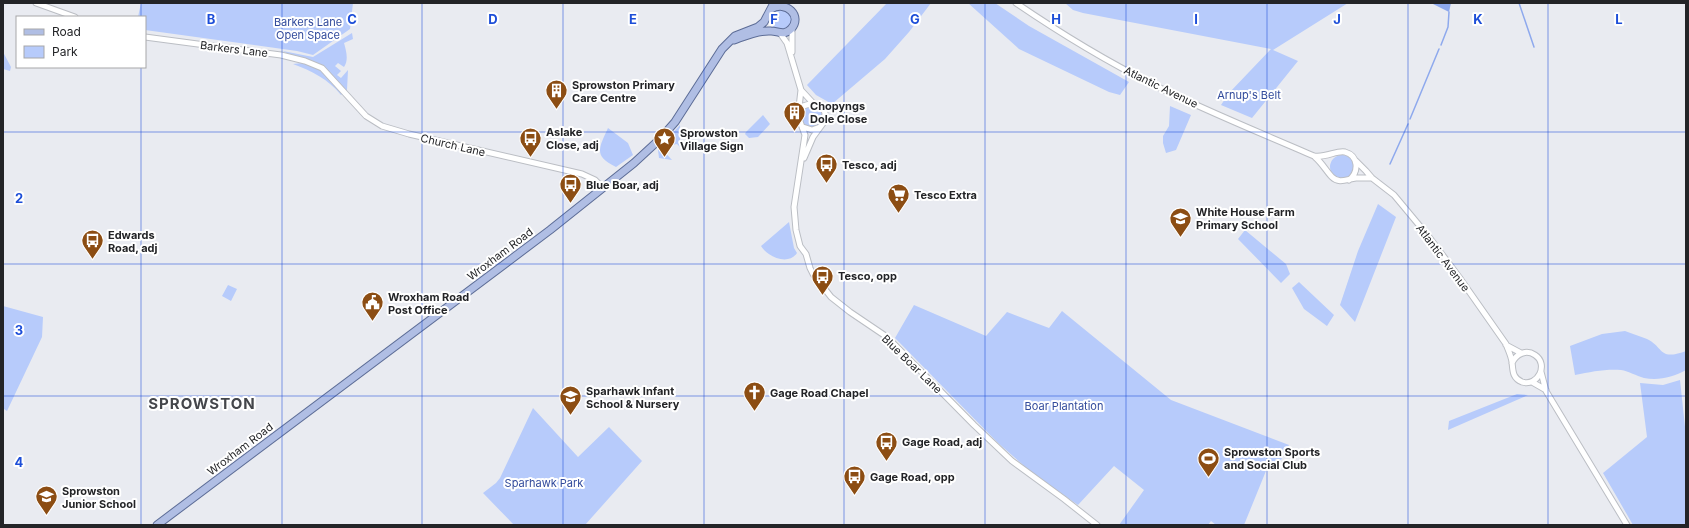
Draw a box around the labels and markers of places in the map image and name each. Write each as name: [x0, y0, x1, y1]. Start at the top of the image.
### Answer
building icon: Sprowston Primary Care Centre: [543, 78, 569, 111]
place label: Sprowston Primary Care Centre: [572, 78, 675, 105]
building icon: Chopyngs Dole Close: [781, 99, 807, 132]
place label: Chopyngs Dole Close: [810, 99, 868, 126]
bus stop icon: Aslake Close, adj: [518, 125, 544, 158]
place label: Aslake Close, adj: [546, 125, 599, 152]
place icon: Sprowston Village Sign: [652, 126, 678, 159]
place label: Sprowston Village Sign: [680, 126, 744, 153]
bus stop icon: Tesco, adj: [814, 152, 840, 185]
place label: Tesco, adj: [842, 158, 897, 172]
bus stop icon: Blue Boar, adj: [557, 172, 583, 205]
place label: Blue Boar, adj: [586, 178, 659, 192]
supermarket icon: Tesco Extra: [886, 182, 912, 215]
place label: Tesco Extra: [914, 188, 977, 202]
school or university icon: White House Farm Primary School: [1167, 205, 1193, 238]
place label: White House Farm Primary School: [1196, 205, 1295, 232]
bus stop icon: Edwards Road, adj: [80, 228, 106, 261]
place label: Edwards Road, adj: [108, 228, 158, 255]
bus stop icon: Tesco, opp: [810, 263, 836, 296]
place label: Tesco, opp: [838, 269, 897, 283]
public building icon: Wroxham Road Post Office: [359, 290, 385, 323]
place label: Wroxham Road Post Office: [388, 290, 469, 317]
church icon: Gage Road Chapel: [741, 380, 767, 413]
school or university icon: Sparhawk Infant School & Nursery: [557, 384, 583, 417]
place label: Sparhawk Infant School & Nursery: [586, 384, 680, 411]
place label: Gage Road Chapel: [770, 386, 868, 400]
bus stop icon: Gage Road, adj: [874, 429, 900, 462]
place label: Gage Road, adj: [902, 435, 982, 449]
sports icon: Sprowston Sports and Social Club: [1195, 445, 1221, 478]
place label: Sprowston Sports and Social Club: [1224, 445, 1320, 472]
bus stop icon: Gage Road, opp: [842, 464, 868, 497]
place label: Gage Road, opp: [870, 470, 955, 484]
school or university icon: Sprowston Junior School: [34, 484, 60, 517]
place label: Sprowston Junior School: [62, 484, 136, 511]

